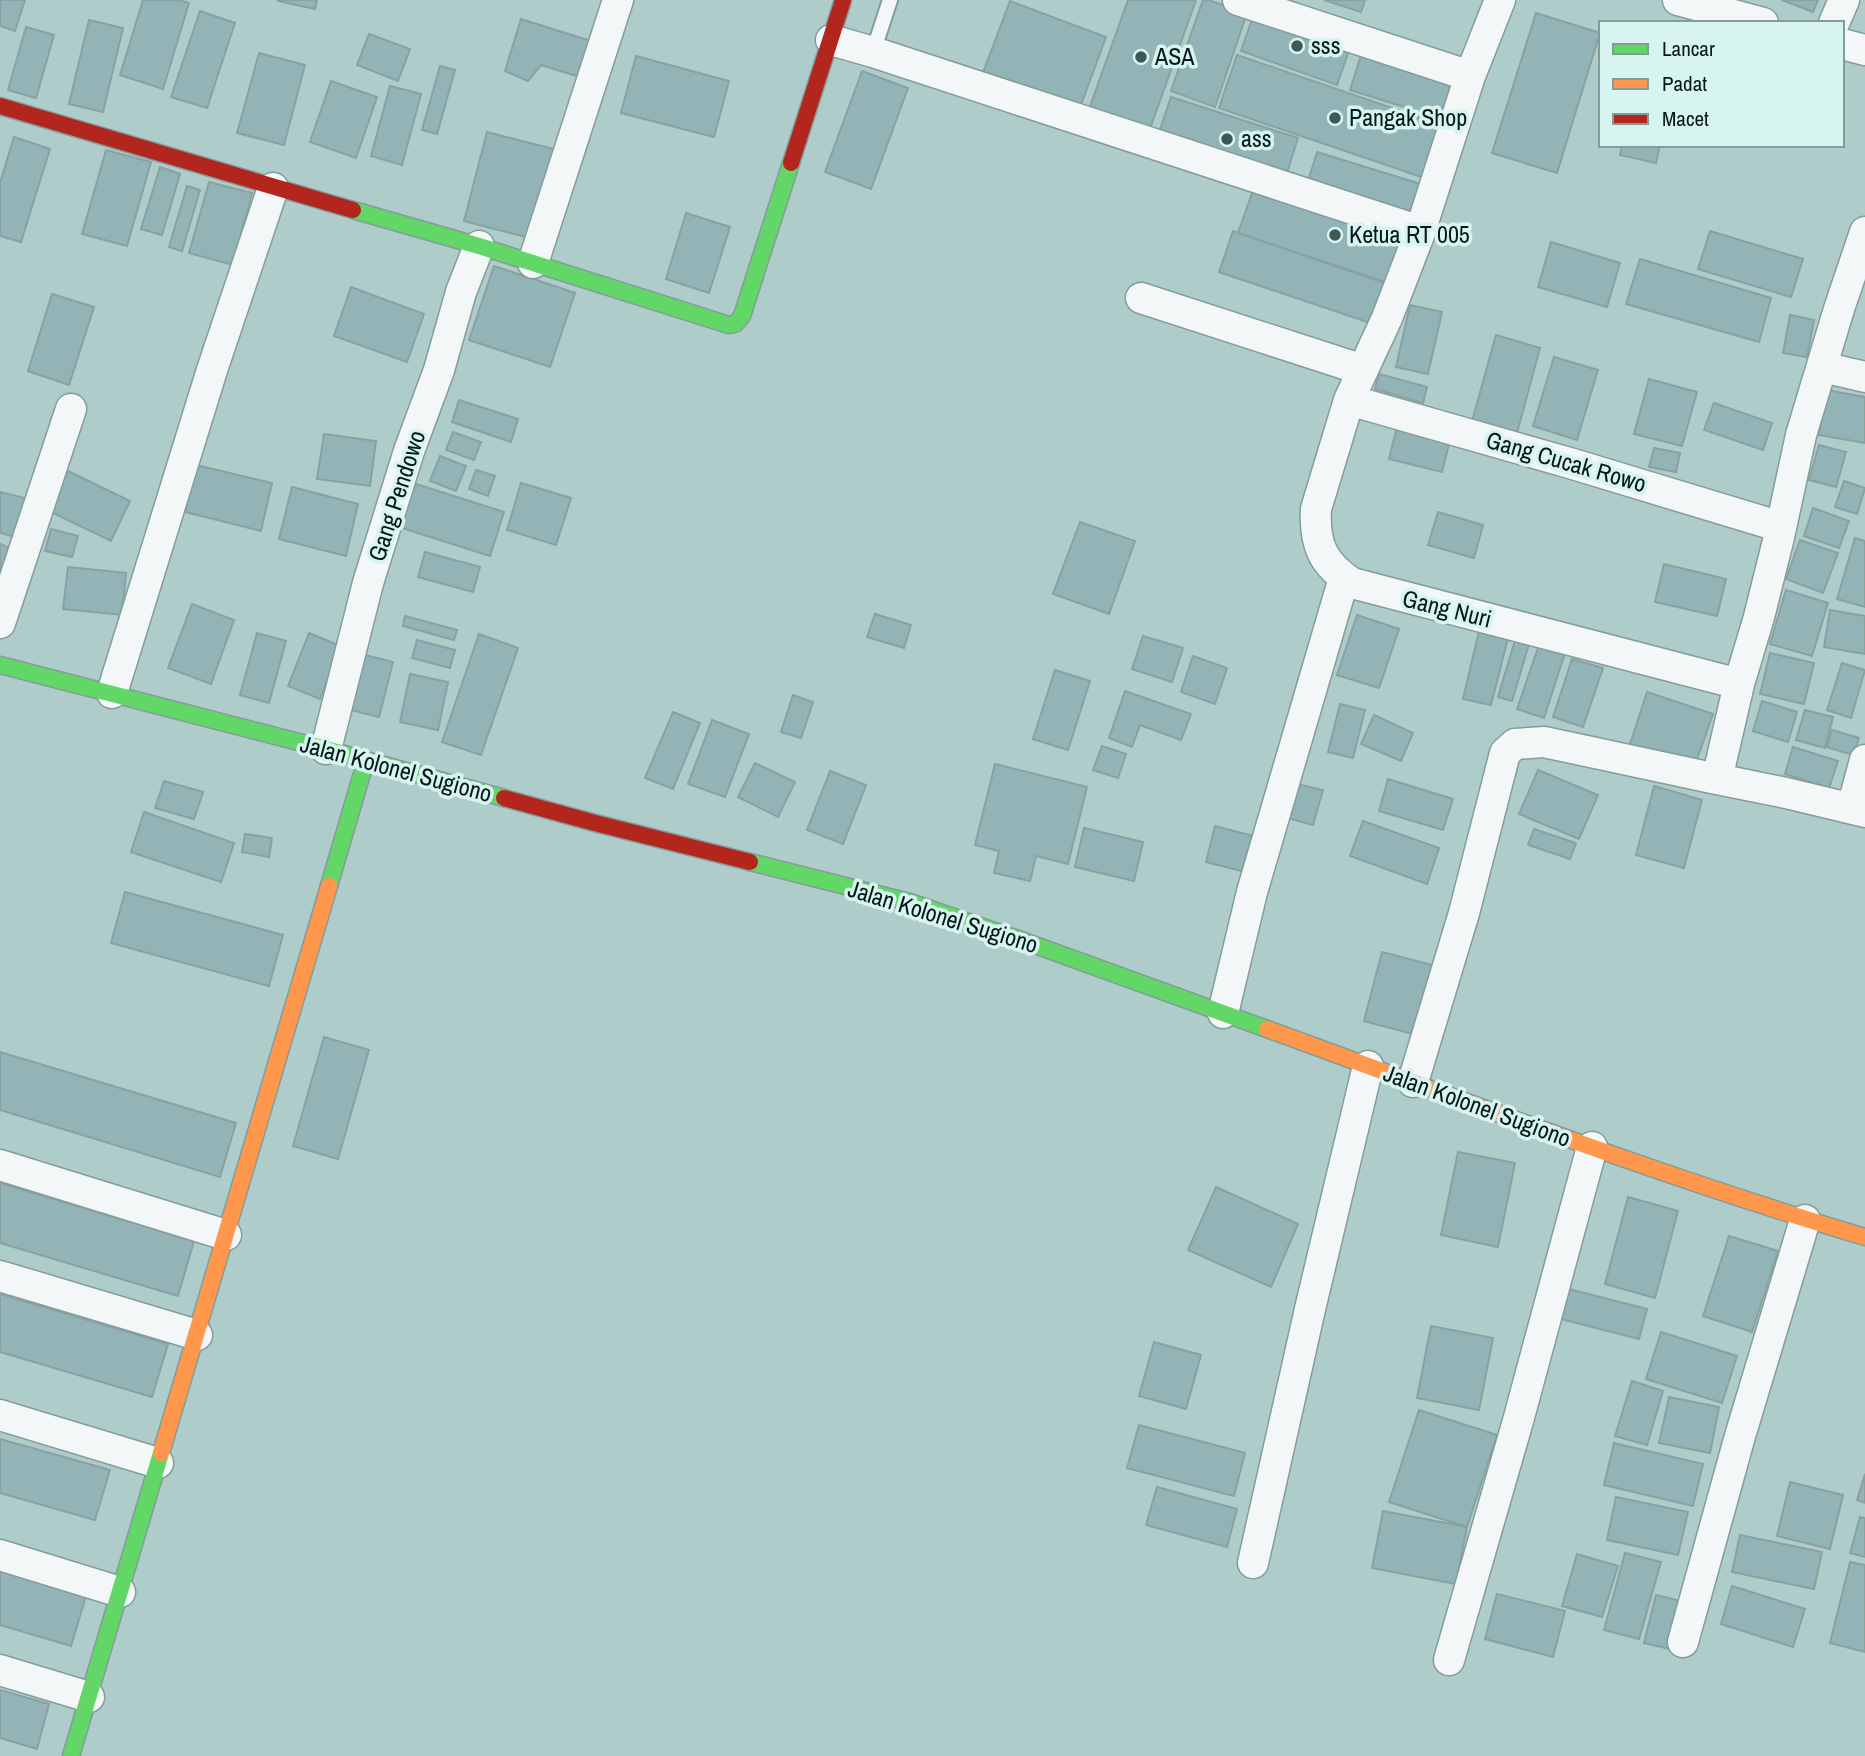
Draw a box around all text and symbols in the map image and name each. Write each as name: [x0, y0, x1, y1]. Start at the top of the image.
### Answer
legend: [1599, 21, 1844, 147]
place label: sss: [1311, 29, 1341, 61]
text: Lancar: [1662, 34, 1715, 63]
marker: sss: [1289, 38, 1305, 54]
place label: ASA: [1154, 40, 1195, 72]
marker: ASA: [1133, 49, 1149, 65]
text: Padat: [1662, 69, 1707, 98]
place label: Pangak Shop: [1349, 101, 1467, 133]
text: Macet: [1662, 104, 1709, 133]
marker: Pangak Shop: [1327, 110, 1343, 126]
place label: ass: [1241, 122, 1272, 154]
marker: ass: [1219, 131, 1235, 147]
place label: Ketua RT 005: [1349, 218, 1470, 250]
marker: Ketua RT 005: [1327, 227, 1343, 243]
street label: Gang Cucak Rowo: [1482, 423, 1650, 499]
street label: Gang Pendowo: [360, 426, 432, 565]
street label: Gang Nuri: [1399, 582, 1495, 635]
street label: Jalan Kolonel Sugiono: [297, 727, 496, 809]
street label: Jalan Kolonel Sugiono: [844, 872, 1042, 960]
street label: Jalan Kolonel Sugiono: [1379, 1056, 1575, 1154]

